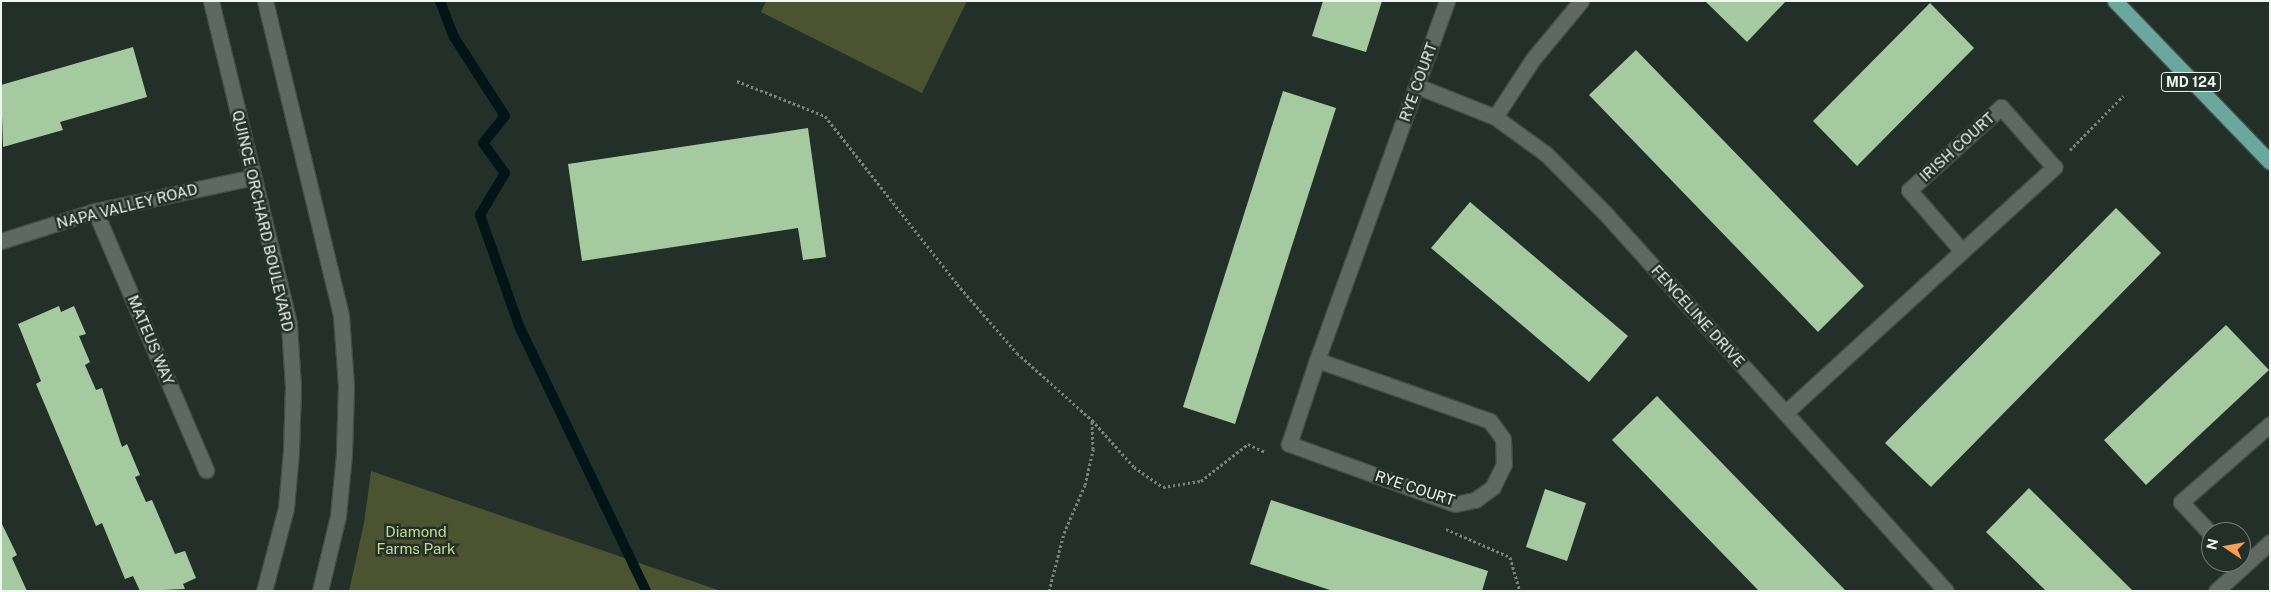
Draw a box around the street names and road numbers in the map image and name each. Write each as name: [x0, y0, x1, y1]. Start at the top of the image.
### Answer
street label: RYE COURT: [1395, 40, 1441, 124]
road number: MD 124: [2160, 70, 2222, 94]
street label: QUINCE ORCHARD BOULEVARD: [229, 108, 297, 334]
street label: IRISH COURT: [1916, 109, 1998, 185]
street label: NAPA VALLEY ROAD: [54, 180, 200, 232]
street label: FENCELINE DRIVE: [1648, 261, 1748, 371]
street label: MATEUS WAY: [124, 292, 178, 388]
street label: RYE COURT: [1373, 467, 1457, 509]

